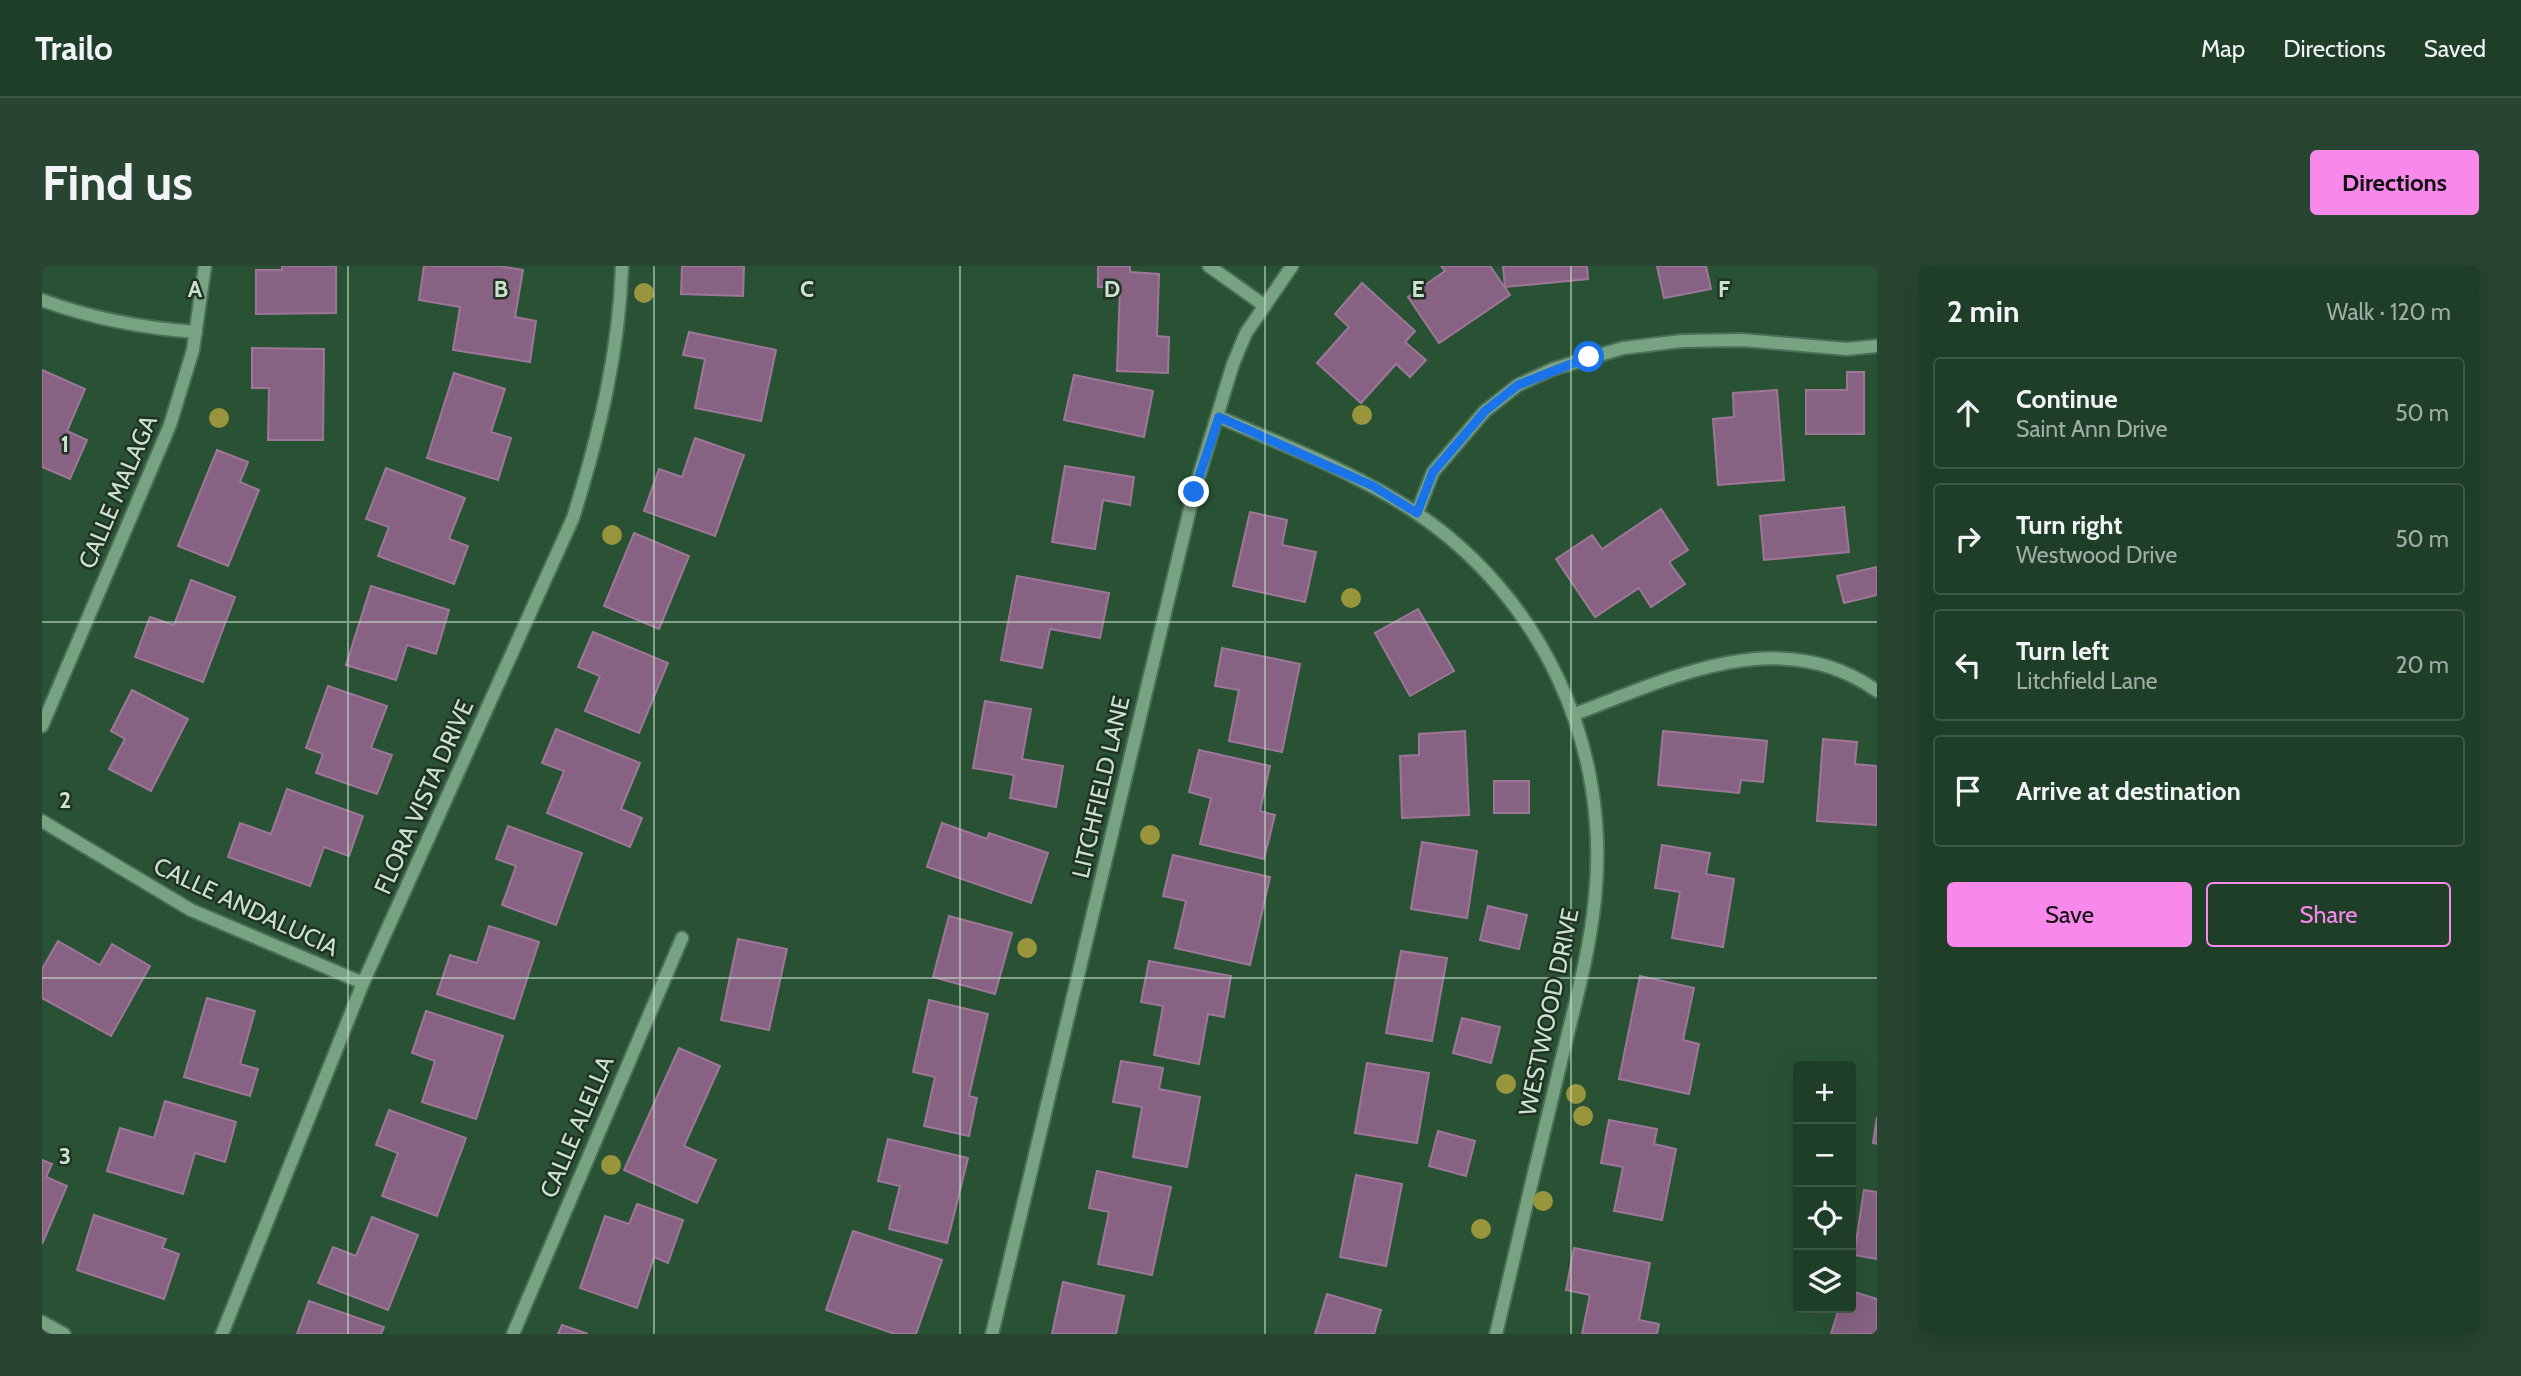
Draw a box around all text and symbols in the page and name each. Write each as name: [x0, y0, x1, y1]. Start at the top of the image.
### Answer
text: Trailo: [35, 28, 113, 68]
text: Map: [2201, 34, 2245, 63]
text: Directions: [2283, 34, 2386, 63]
text: Saved: [2424, 34, 2486, 63]
button: Directions: [2310, 150, 2479, 215]
text: Find us: [42, 153, 193, 212]
text: A: [188, 275, 203, 303]
text: B: [494, 275, 508, 303]
text: C: [800, 275, 814, 303]
text: D: [1104, 275, 1120, 303]
text: E: [1411, 275, 1425, 303]
text: F: [1718, 275, 1730, 303]
text: 2 min: [1947, 293, 2019, 330]
text: Walk · 120 m: [2327, 298, 2451, 326]
route start: [1573, 341, 1604, 372]
text: Continue: [2016, 383, 2118, 415]
icon: ahead: [1949, 394, 1987, 432]
text: 50 m: [2395, 399, 2449, 427]
street label: CALLE MALAGA: [72, 410, 163, 573]
text: Saint Ann Drive: [2016, 415, 2168, 443]
text: 1: [61, 430, 69, 458]
route end: [1178, 476, 1209, 507]
text: Turn right: [2016, 509, 2122, 541]
icon: right: [1949, 520, 1987, 558]
text: 50 m: [2395, 525, 2449, 553]
text: Westwood Drive: [2016, 541, 2177, 569]
text: Turn left: [2016, 635, 2109, 667]
icon: left: [1949, 646, 1987, 684]
text: 20 m: [2396, 651, 2449, 679]
text: Litchfield Lane: [2016, 667, 2158, 695]
street label: LITCHFIELD LANE: [1065, 693, 1136, 881]
street label: FLORA VISTA DRIVE: [368, 695, 479, 898]
icon: arrive: [1949, 772, 1987, 810]
text: Arrive at destination: [2016, 775, 2241, 807]
text: 2: [59, 786, 71, 814]
street label: CALLE ANDALUCIA: [149, 851, 343, 962]
button: Save: [1947, 882, 2192, 947]
button: Share: [2206, 882, 2451, 947]
street label: WESTWOOD DRIVE: [1512, 906, 1585, 1118]
street label: CALLE ALELLA: [534, 1051, 620, 1202]
map controls: [1793, 1061, 1856, 1313]
button: +: [1793, 1061, 1856, 1124]
button: −: [1793, 1124, 1856, 1187]
text: 3: [59, 1142, 71, 1170]
button: locate: [1793, 1187, 1856, 1250]
button: layers: [1793, 1250, 1856, 1313]

